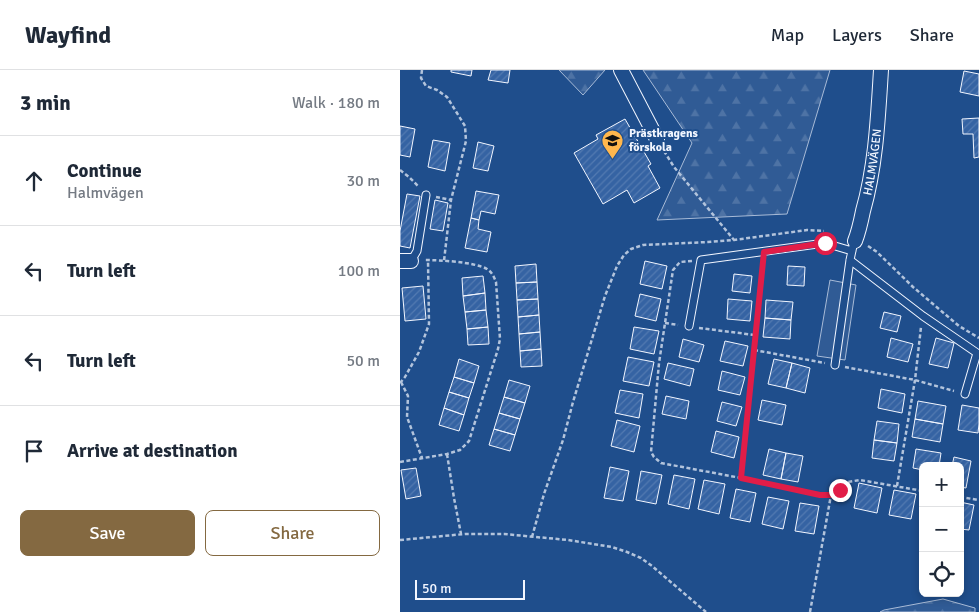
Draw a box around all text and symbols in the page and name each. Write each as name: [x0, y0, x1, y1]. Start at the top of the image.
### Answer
text: Wayfind: [25, 20, 111, 50]
text: Map: [771, 24, 804, 46]
text: Layers: [832, 24, 882, 46]
text: Share: [910, 24, 954, 46]
text: 3 min: [20, 90, 71, 116]
text: Walk · 180 m: [292, 93, 380, 113]
place label: Prästkragens förskola: [628, 126, 699, 155]
school or university icon: Prästkragens förskola: [601, 128, 625, 159]
street label: HALMVÄGEN: [860, 128, 884, 197]
text: Continue: [67, 159, 142, 183]
icon: ahead: [20, 167, 48, 195]
text: 30 m: [346, 171, 380, 191]
text: Halmvägen: [67, 183, 144, 203]
route start: [814, 232, 837, 255]
icon: left: [20, 257, 48, 285]
text: Turn left: [67, 259, 136, 283]
text: 100 m: [338, 261, 380, 281]
icon: left: [20, 347, 48, 375]
text: Turn left: [67, 349, 136, 373]
text: 50 m: [346, 351, 380, 371]
icon: arrive: [20, 437, 48, 465]
text: Arrive at destination: [67, 439, 238, 463]
map controls: [919, 462, 964, 597]
button: +: [919, 462, 964, 507]
route end: [829, 479, 852, 502]
button: −: [919, 507, 964, 552]
button: Save: [20, 510, 195, 556]
button: Share: [205, 510, 380, 556]
button: locate: [919, 552, 964, 597]
scale bar: [415, 577, 525, 600]
text: 50 m: [422, 580, 451, 597]

